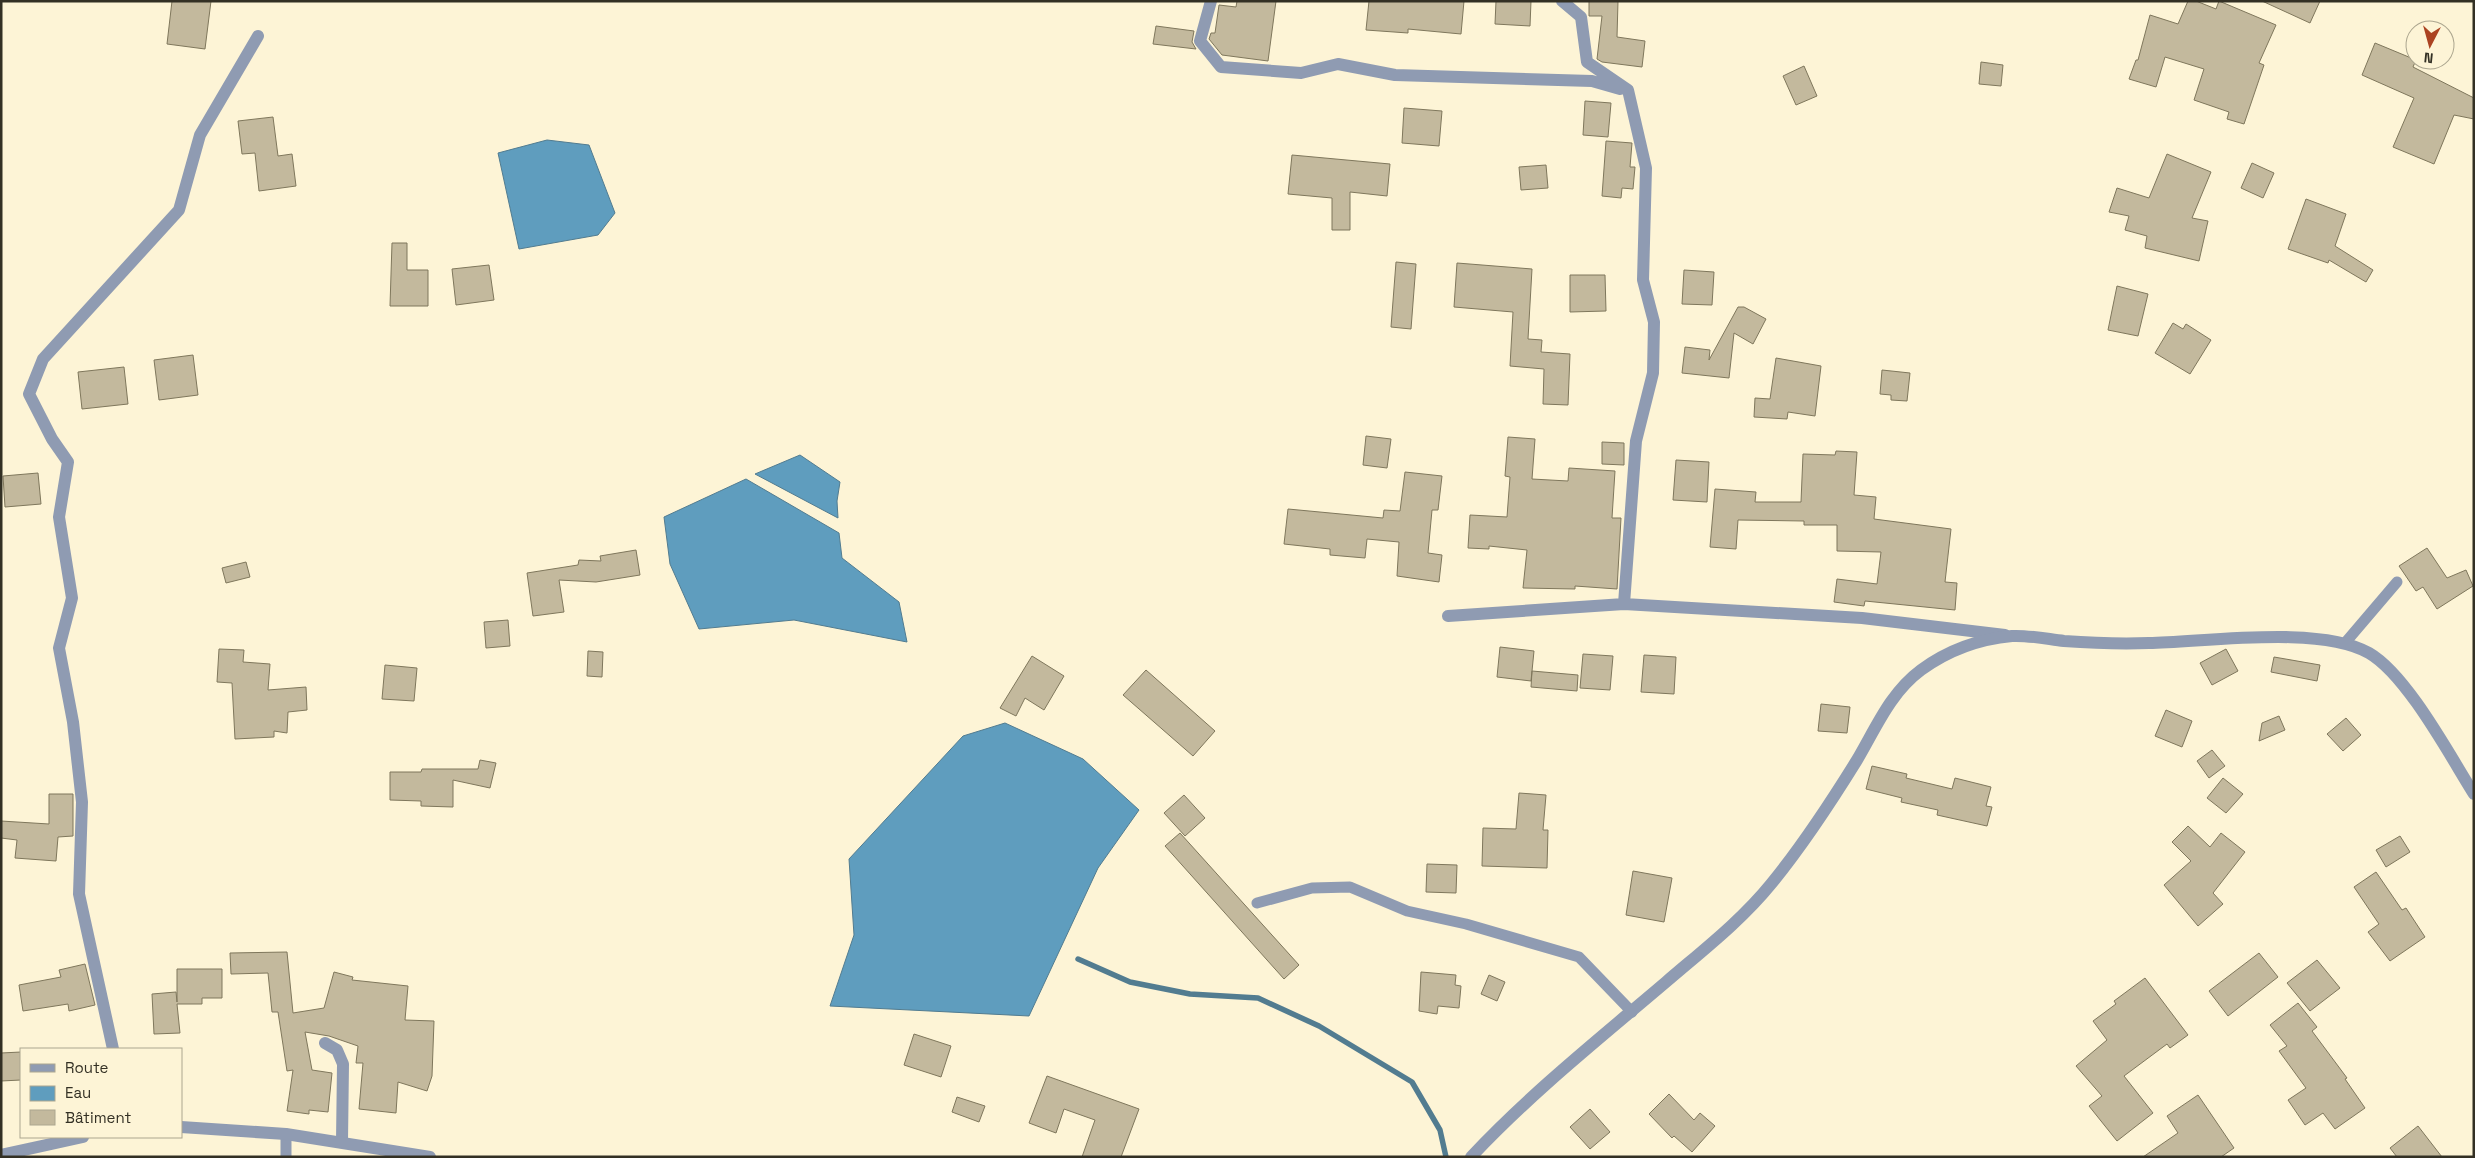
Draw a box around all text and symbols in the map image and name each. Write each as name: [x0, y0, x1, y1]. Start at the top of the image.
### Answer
north arrow: [2405, 20, 2455, 70]
text: N: [2423, 48, 2434, 67]
legend: [20, 1048, 182, 1138]
text: Route: [65, 1058, 109, 1077]
text: Eau: [65, 1083, 91, 1102]
text: Bâtiment: [65, 1108, 131, 1127]

